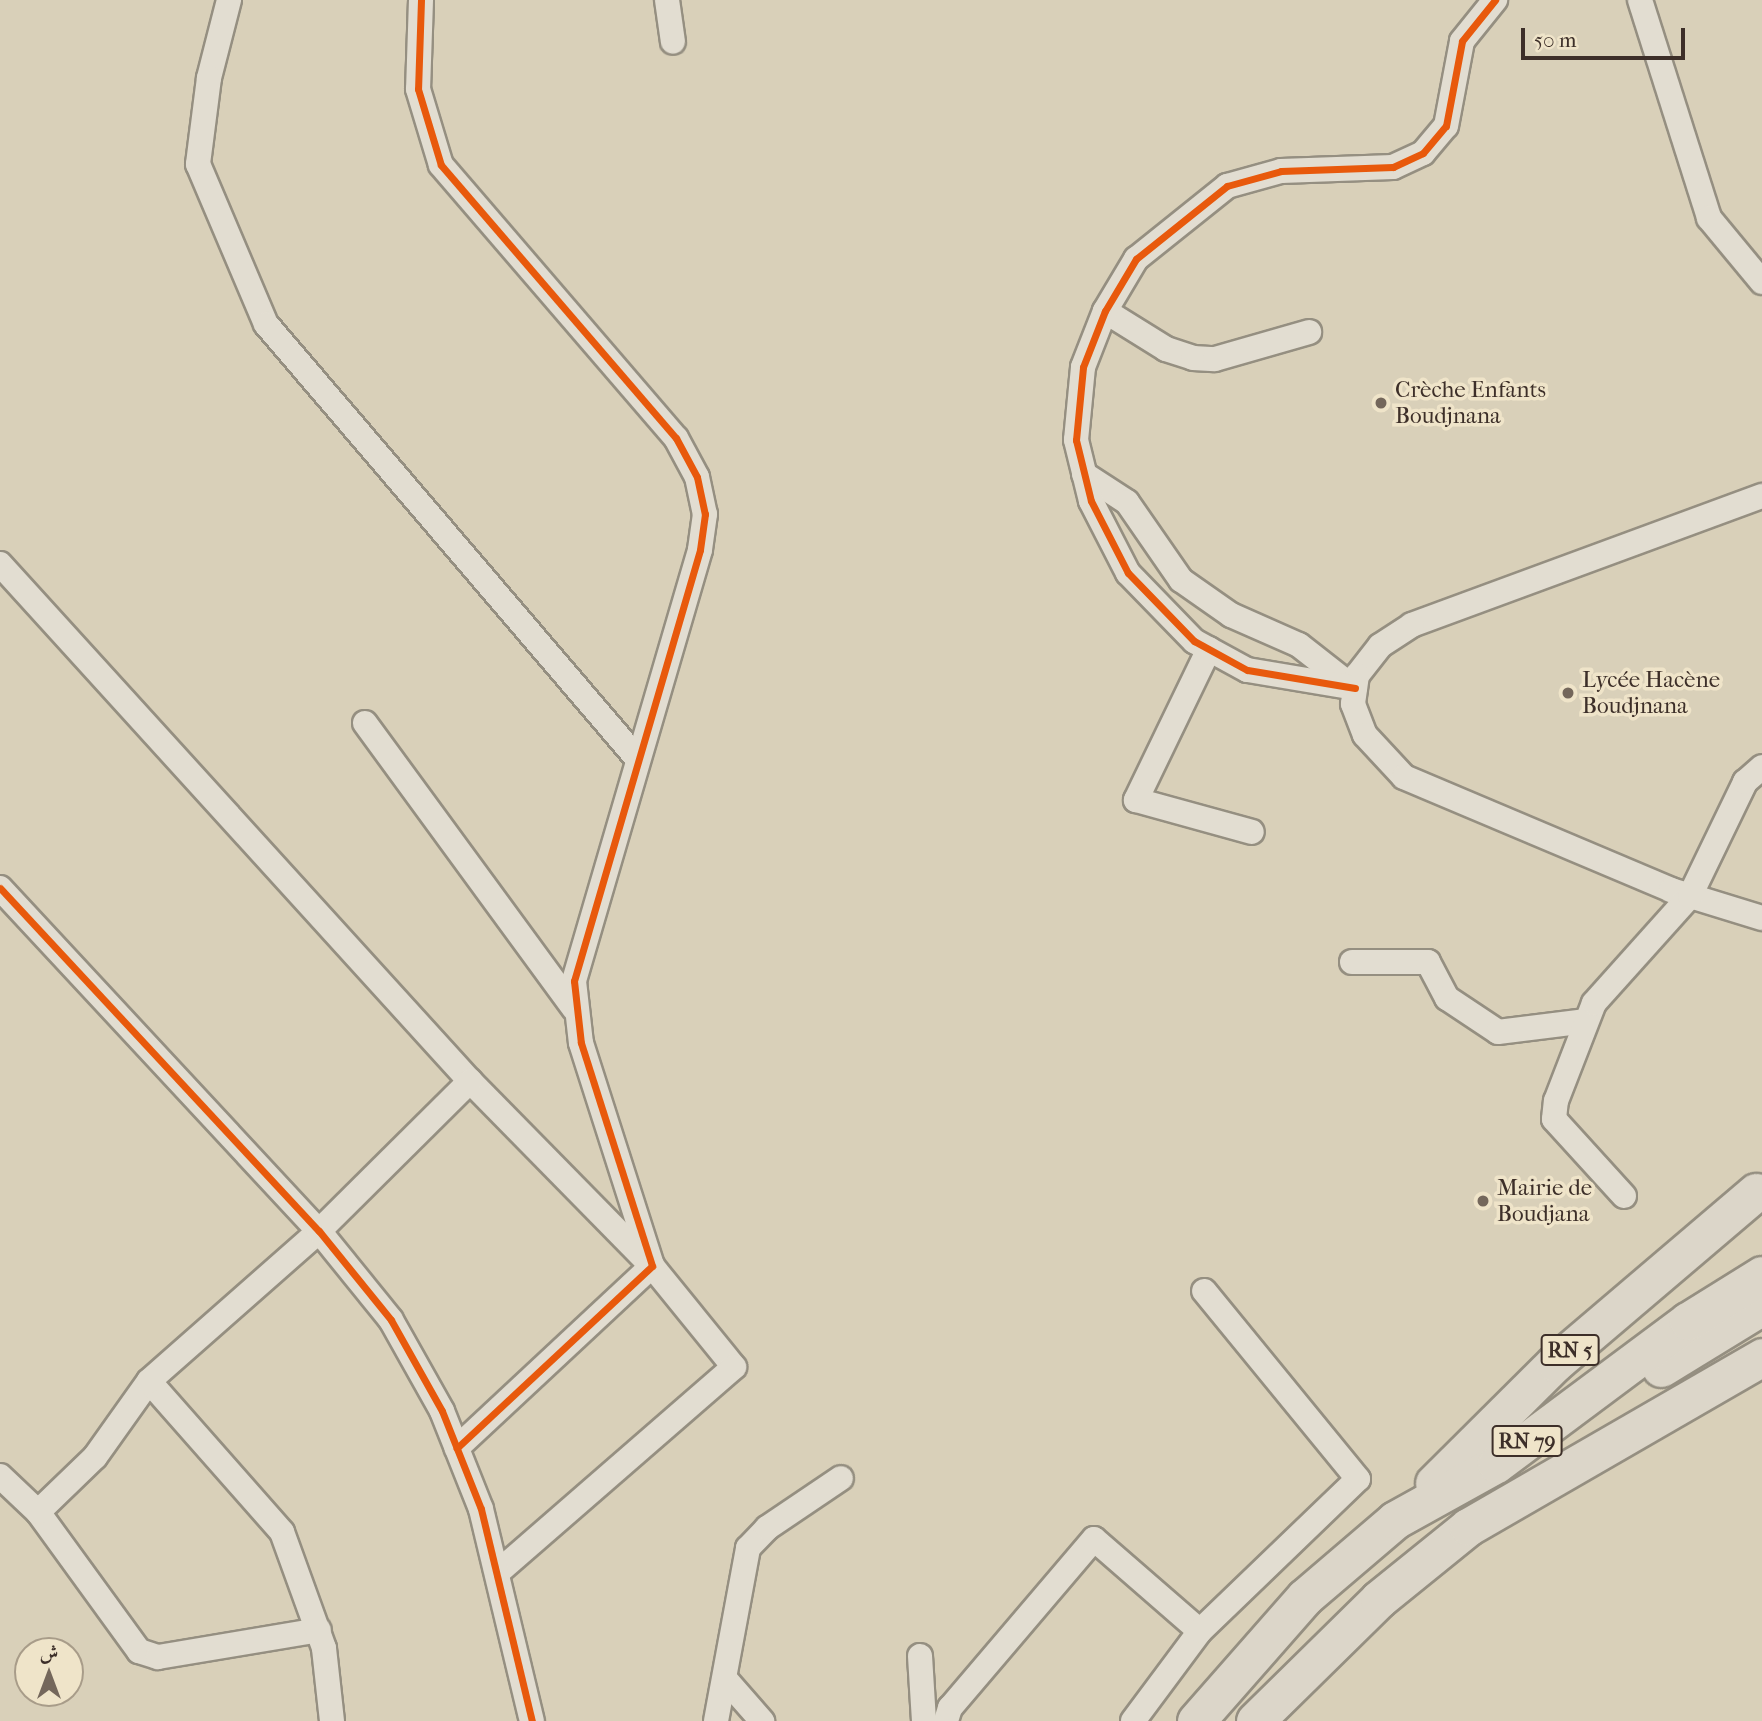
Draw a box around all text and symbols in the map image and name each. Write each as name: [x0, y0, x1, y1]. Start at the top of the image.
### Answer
scale bar: [1524, 14, 1688, 58]
text: 50 m: [1534, 28, 1577, 52]
place label: Crèche Enfants Boudjnana: [1395, 376, 1546, 430]
marker: Crèche Enfants Boudjnana: [1373, 395, 1389, 411]
place label: Lycée Hacène Boudjnana: [1582, 666, 1720, 720]
marker: Lycée Hacène Boudjnana: [1560, 685, 1576, 701]
place label: Mairie de Boudjana: [1497, 1174, 1592, 1228]
marker: Mairie de Boudjana: [1475, 1193, 1491, 1209]
road number: RN 5: [1540, 1332, 1600, 1368]
road number: RN 79: [1490, 1424, 1564, 1458]
north arrow: [14, 1637, 84, 1707]
text: ش: [40, 1642, 58, 1664]

